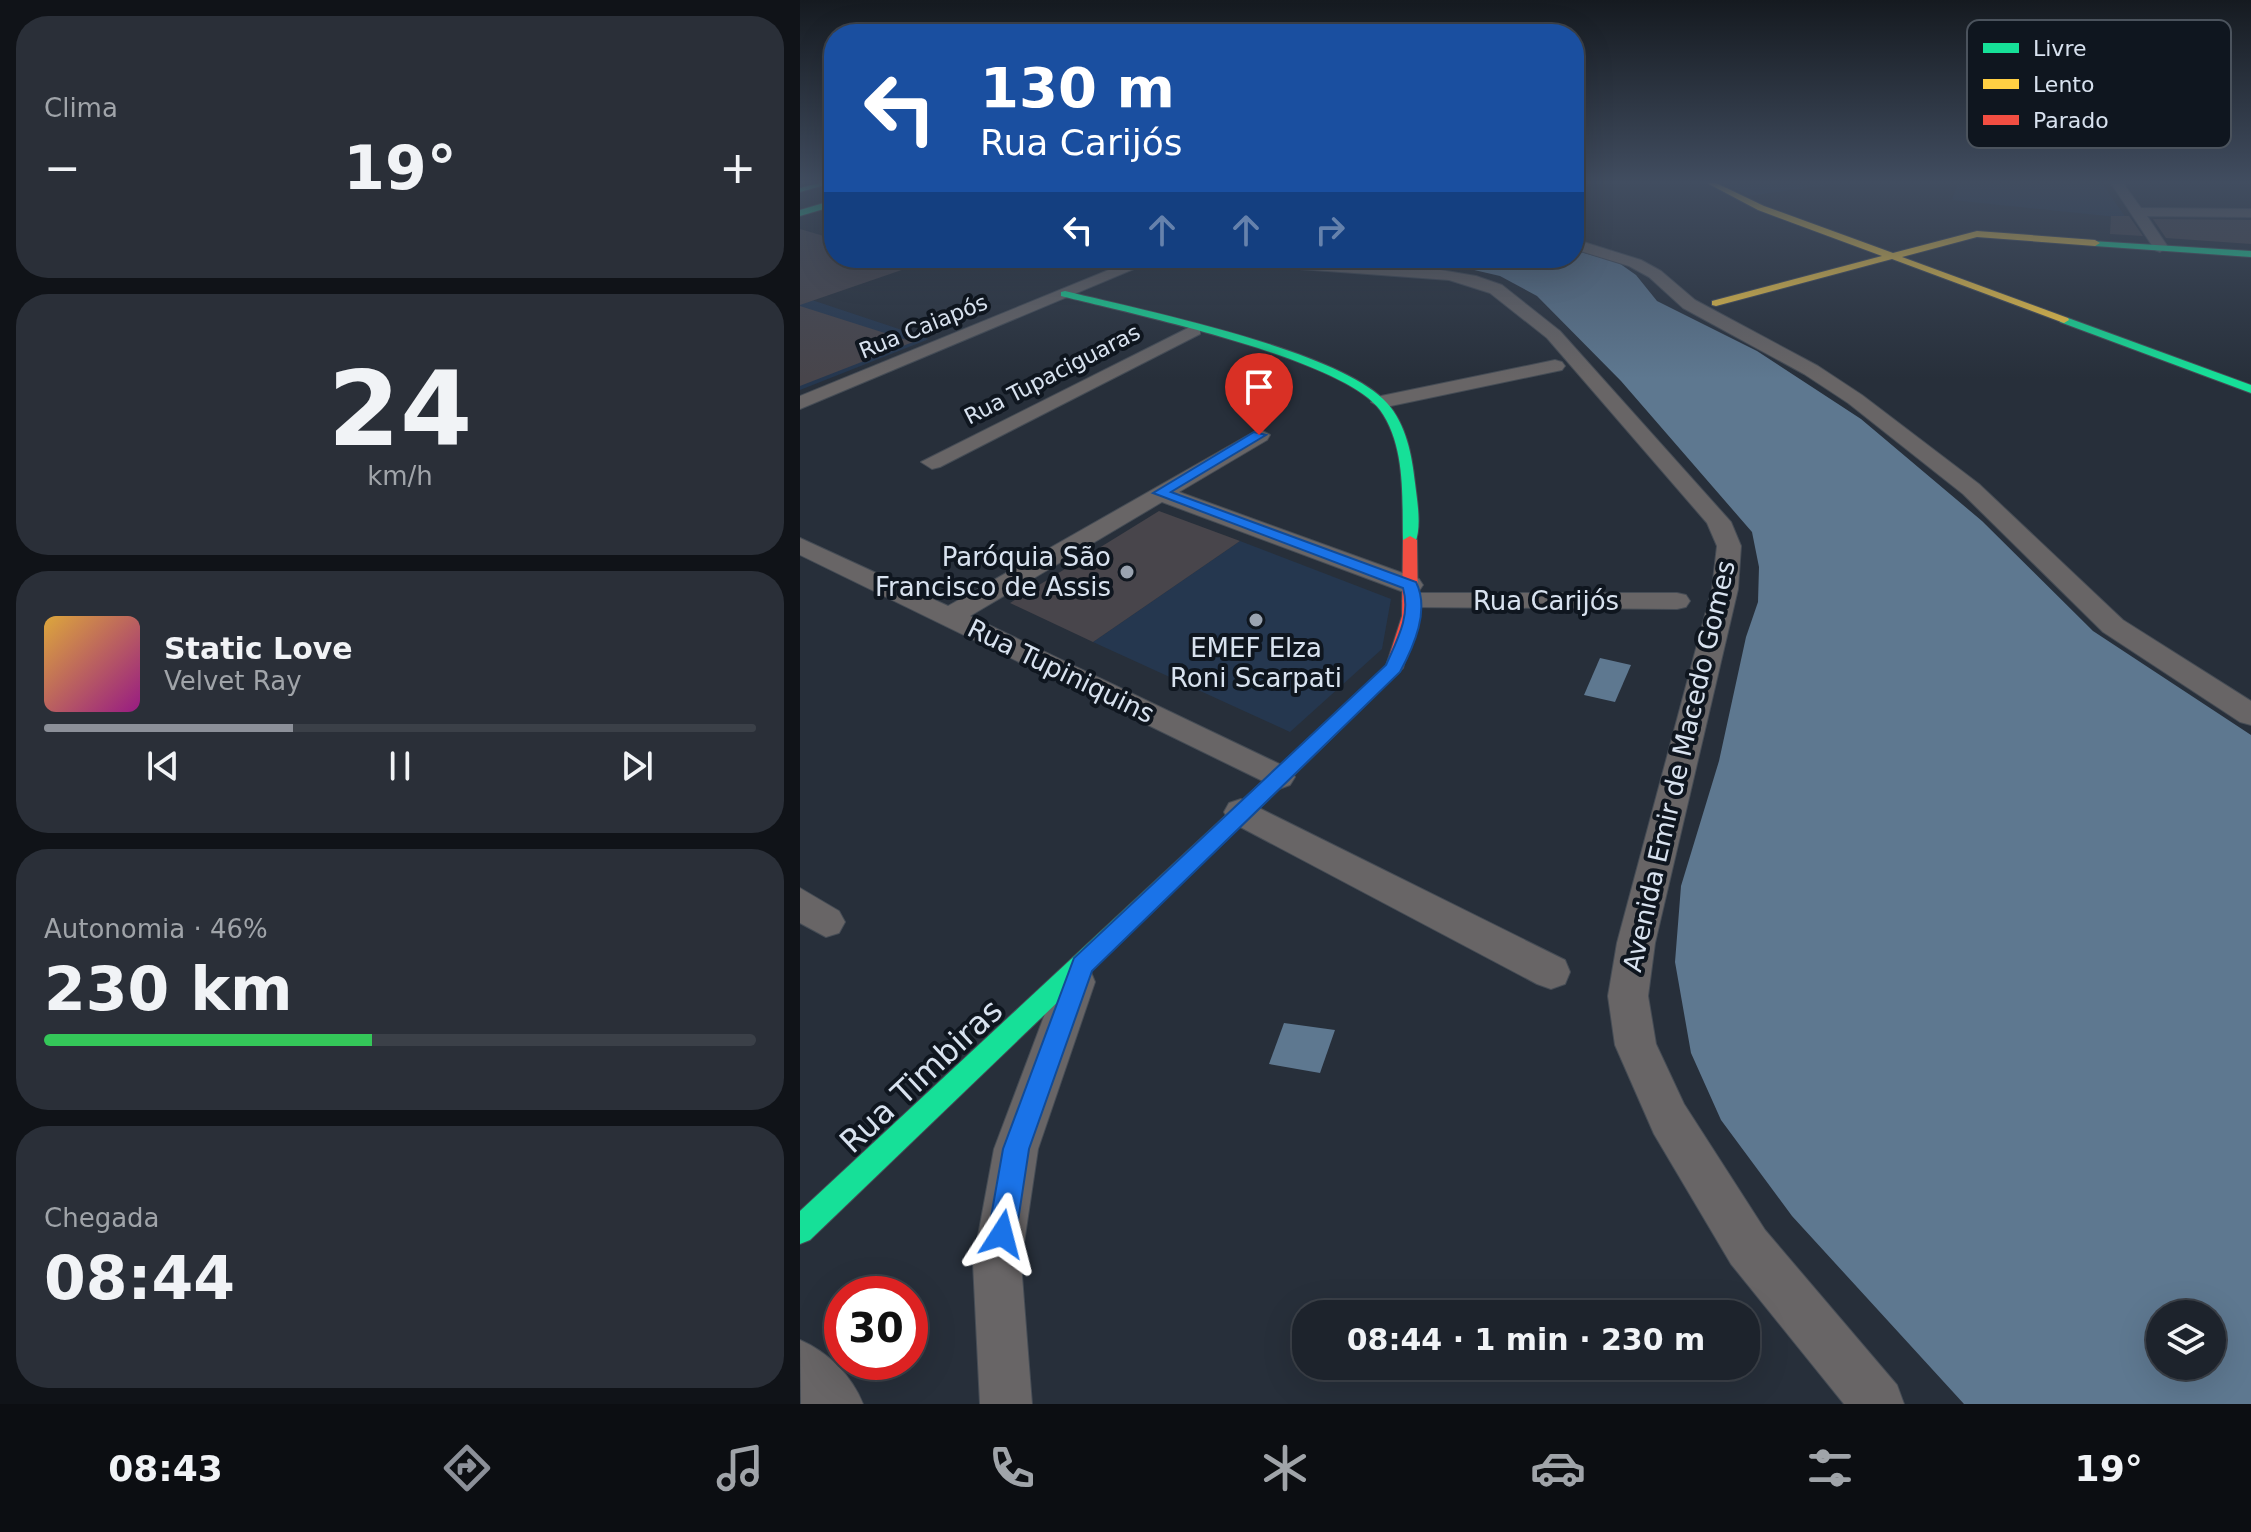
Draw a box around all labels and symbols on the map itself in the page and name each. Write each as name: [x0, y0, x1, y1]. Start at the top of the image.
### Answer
legend: [1967, 20, 2231, 148]
text: Livre: [2033, 36, 2087, 61]
text: Lento: [2033, 72, 2094, 97]
text: Parado: [2033, 108, 2109, 133]
street label: Rua Caiapós: [855, 289, 991, 364]
street label: Rua Tupaciguaras: [960, 319, 1144, 430]
pin: [1225, 353, 1293, 435]
place label: Paróquia São Francisco de Assis: [875, 542, 1111, 602]
street label: Avenida Emir de Macedo Gomes: [1617, 558, 1741, 974]
marker: Paróquia São Francisco de Assis: [1118, 563, 1136, 581]
street label: Rua Carijós: [1473, 586, 1619, 616]
marker: EMEF Elza Roni Scarpati: [1247, 611, 1265, 629]
street label: Rua Tupiniquins: [963, 613, 1159, 729]
place label: EMEF Elza Roni Scarpati: [1170, 633, 1342, 693]
street label: Rua Timbiras: [832, 991, 1010, 1161]
position arrow: [960, 1192, 1044, 1276]
speed limit sign: 30: [824, 1276, 928, 1380]

